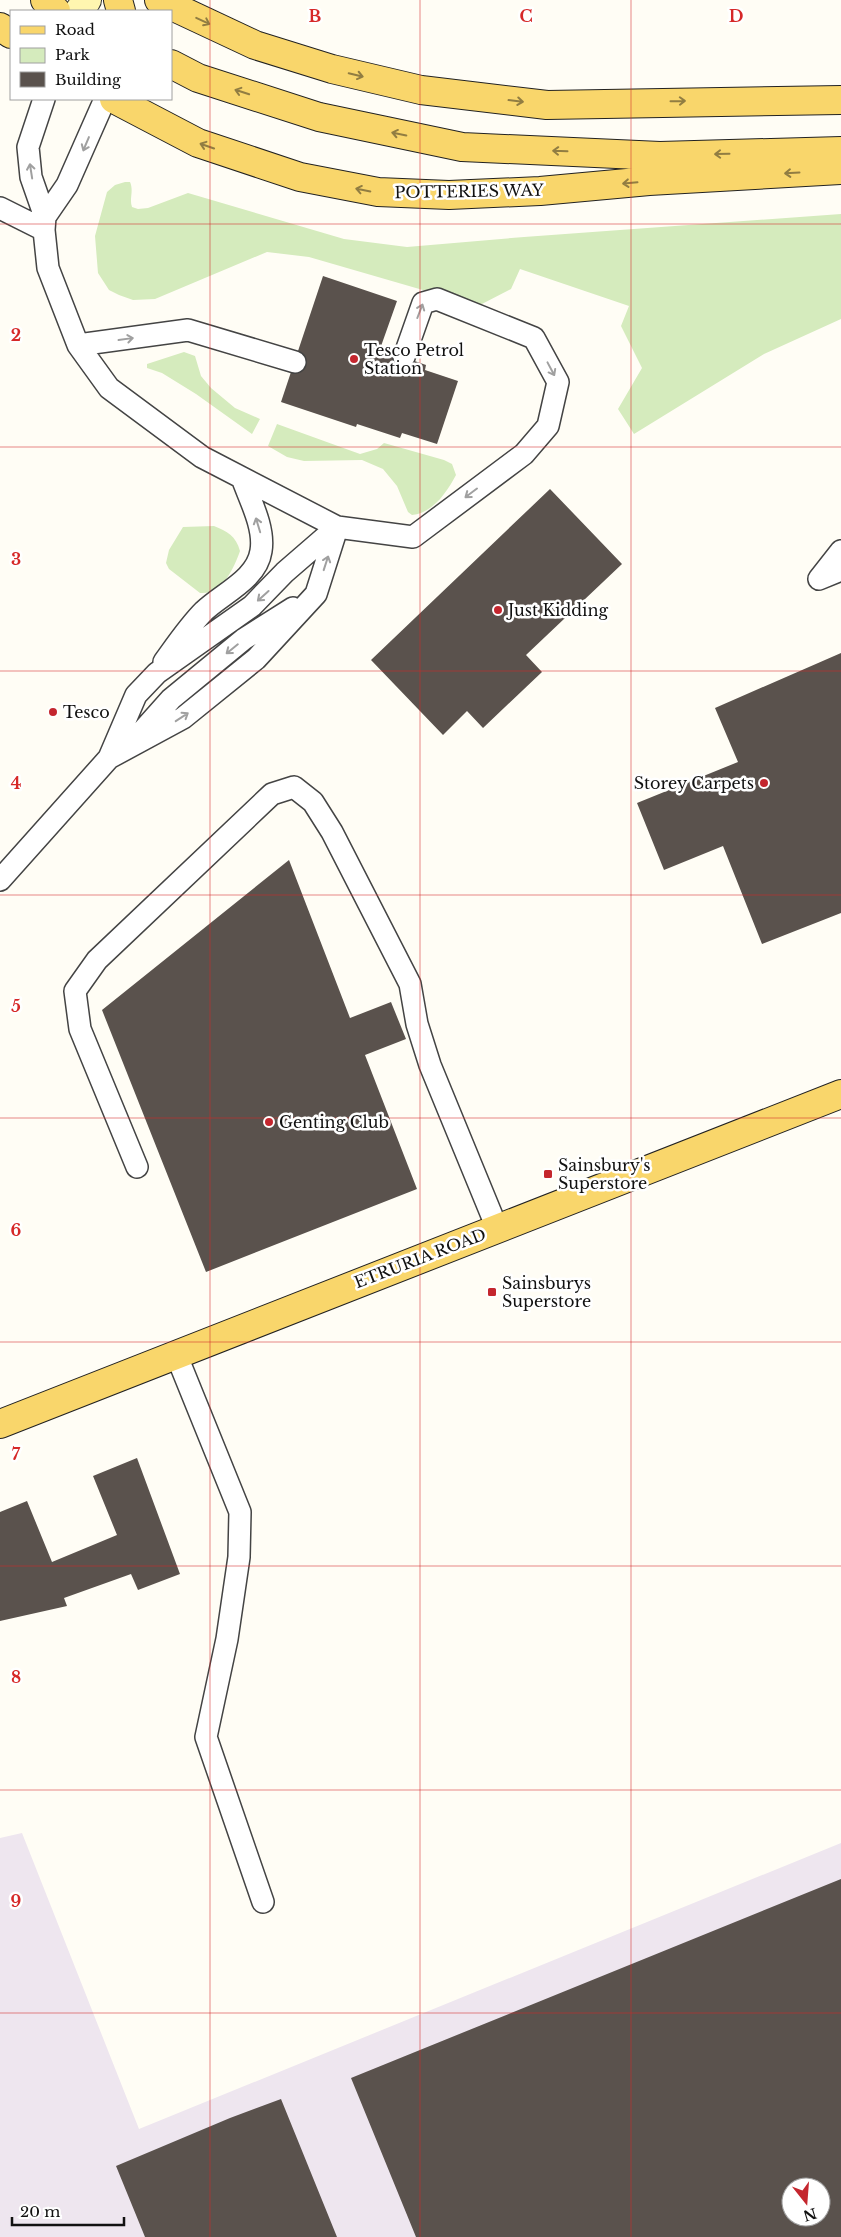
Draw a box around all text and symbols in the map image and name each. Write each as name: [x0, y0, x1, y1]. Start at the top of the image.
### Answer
text: B: [309, 6, 322, 26]
text: C: [519, 6, 533, 26]
text: D: [729, 6, 743, 26]
legend: [10, 10, 172, 100]
one-way arrow: [195, 17, 210, 26]
text: Road: [55, 20, 95, 39]
text: Park: [55, 45, 91, 64]
text: Building: [55, 70, 122, 89]
one-way arrow: [347, 71, 363, 80]
one-way arrow: [235, 87, 250, 96]
one-way arrow: [508, 96, 524, 106]
one-way arrow: [670, 96, 686, 106]
one-way arrow: [391, 129, 407, 138]
one-way arrow: [81, 136, 90, 151]
one-way arrow: [200, 141, 216, 150]
one-way arrow: [552, 147, 568, 156]
one-way arrow: [715, 149, 731, 159]
one-way arrow: [26, 163, 36, 179]
one-way arrow: [785, 168, 801, 177]
one-way arrow: [622, 178, 638, 188]
street label: POTTERIES WAY: [394, 180, 544, 202]
one-way arrow: [356, 184, 372, 194]
one-way arrow: [416, 304, 425, 319]
text: 2: [11, 325, 21, 345]
one-way arrow: [118, 334, 134, 344]
place label: Tesco Petrol Station: [364, 340, 464, 378]
marker: Tesco Petrol Station: [348, 353, 360, 365]
one-way arrow: [546, 361, 556, 375]
one-way arrow: [464, 488, 478, 498]
one-way arrow: [253, 517, 263, 533]
text: 3: [11, 549, 21, 569]
one-way arrow: [322, 556, 331, 572]
one-way arrow: [257, 590, 270, 602]
place label: Just Kidding: [506, 600, 609, 620]
marker: Just Kidding: [492, 604, 504, 616]
one-way arrow: [225, 643, 238, 655]
place label: Tesco: [63, 702, 110, 722]
marker: Tesco: [47, 706, 59, 718]
one-way arrow: [175, 712, 189, 722]
text: 4: [11, 773, 21, 793]
place label: Storey Carpets: [634, 773, 754, 793]
marker: Storey Carpets: [758, 777, 770, 789]
text: 5: [11, 996, 21, 1016]
place label: Genting Club: [279, 1112, 389, 1132]
marker: Genting Club: [263, 1116, 275, 1128]
place label: Sainsbury's Superstore: [558, 1155, 650, 1193]
marker: Sainsbury's Superstore: [542, 1168, 554, 1180]
text: 6: [11, 1220, 22, 1240]
street label: ETRURIA ROAD: [351, 1224, 489, 1292]
place label: Sainsburys Superstore: [502, 1273, 591, 1311]
marker: Sainsburys Superstore: [486, 1286, 498, 1298]
text: 7: [12, 1444, 21, 1464]
text: 8: [11, 1667, 21, 1687]
text: 9: [11, 1891, 22, 1911]
north arrow: [781, 2177, 831, 2227]
scale bar: [12, 2194, 125, 2226]
text: 20 m: [20, 2202, 60, 2221]
text: N: [801, 2204, 819, 2225]

